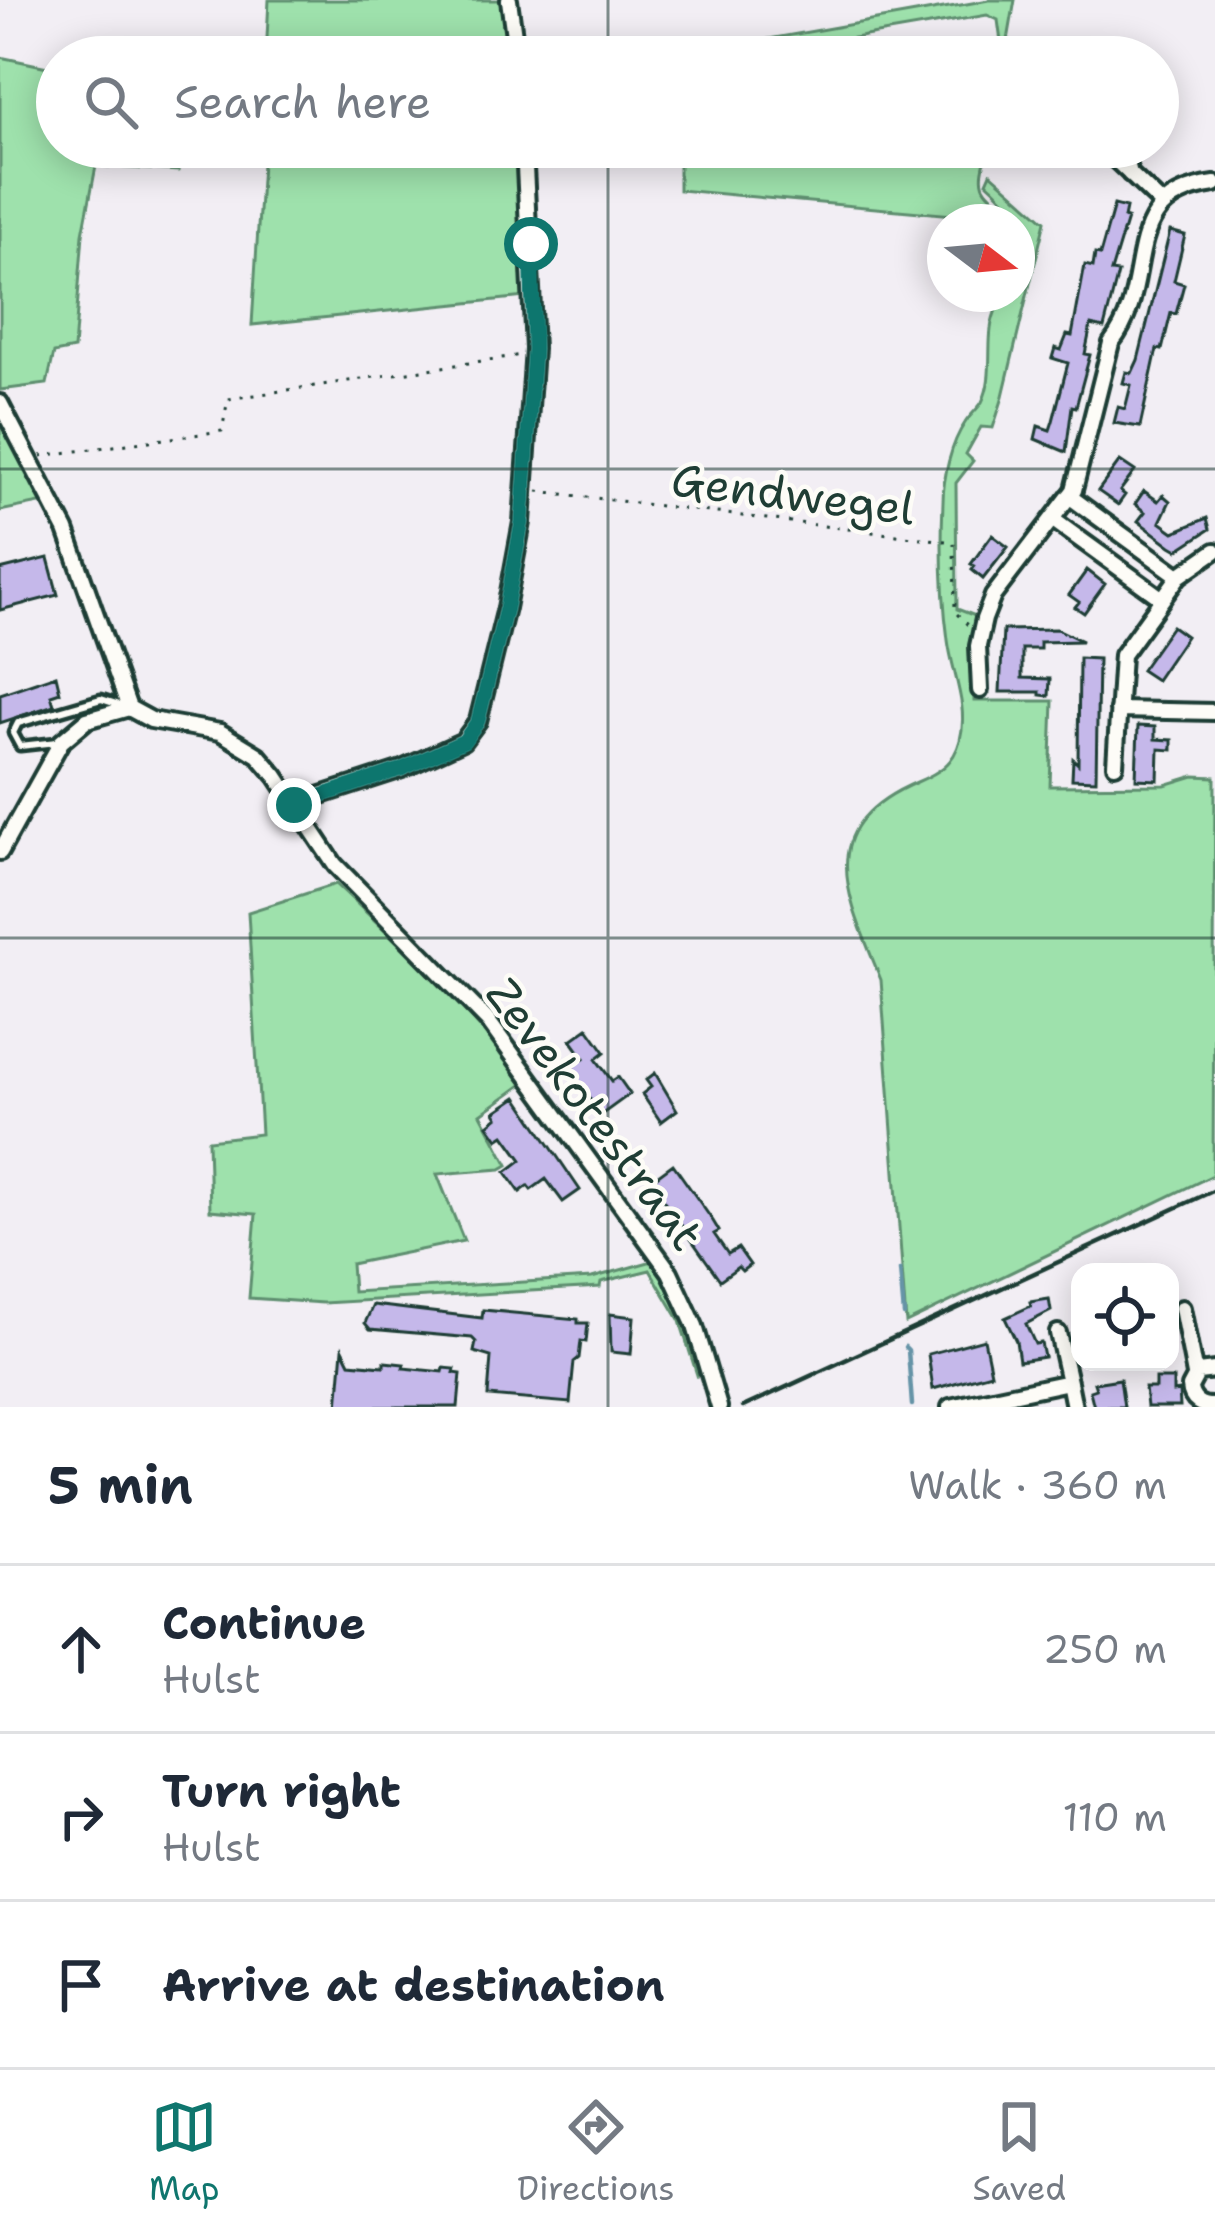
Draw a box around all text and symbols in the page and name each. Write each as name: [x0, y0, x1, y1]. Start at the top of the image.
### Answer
search box: [36, 36, 1179, 168]
icon: search: [78, 69, 144, 135]
text: Search here: [174, 72, 431, 132]
north arrow: [927, 204, 1035, 312]
route start: [504, 217, 558, 271]
street label: Gendwegel: [668, 449, 918, 539]
route end: [267, 778, 321, 832]
street label: Zevekotestraat: [473, 966, 717, 1262]
map controls: [1071, 1263, 1179, 1371]
button: locate: [1071, 1263, 1179, 1371]
text: 5 min: [48, 1451, 193, 1519]
text: Walk · 360 m: [908, 1459, 1167, 1511]
text: Continue: [162, 1593, 366, 1653]
icon: ahead: [48, 1616, 114, 1682]
text: 250 m: [1043, 1623, 1167, 1675]
text: Hulst: [162, 1653, 261, 1705]
text: Turn right: [162, 1761, 401, 1821]
icon: right: [48, 1784, 114, 1850]
text: 110 m: [1063, 1791, 1167, 1843]
text: Hulst: [162, 1821, 261, 1873]
icon: arrive: [48, 1952, 114, 2018]
text: Arrive at destination: [162, 1955, 665, 2015]
tab: Map: [149, 2094, 220, 2211]
tab: Directions: [517, 2094, 675, 2211]
tab: Saved: [972, 2094, 1066, 2211]

